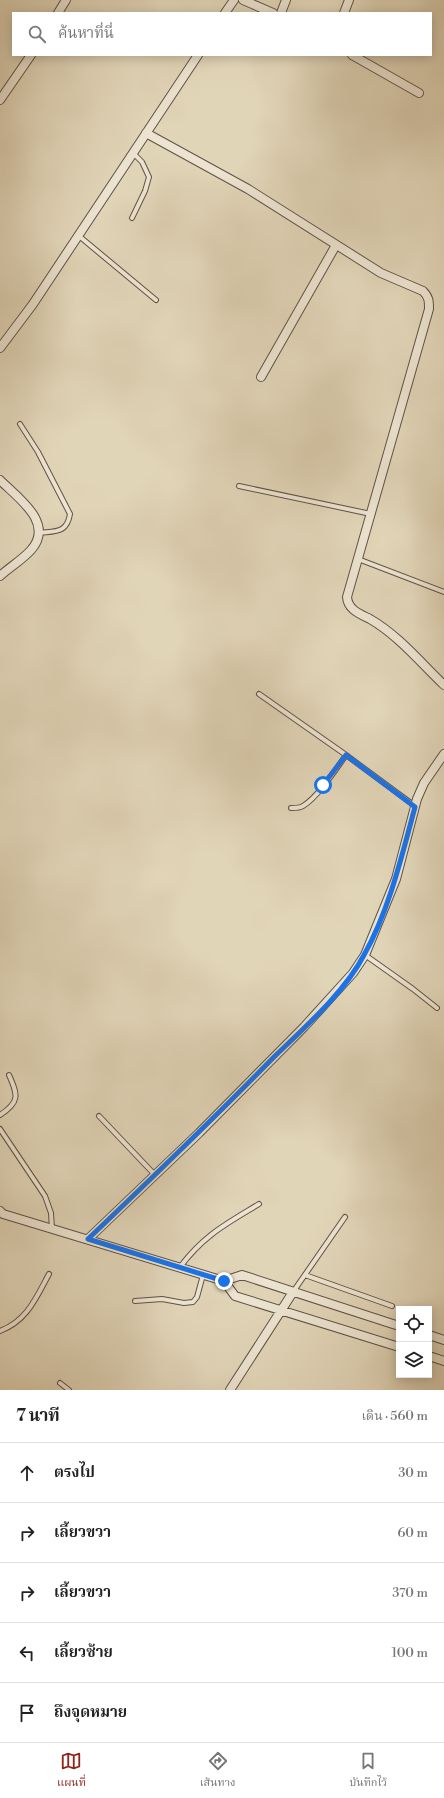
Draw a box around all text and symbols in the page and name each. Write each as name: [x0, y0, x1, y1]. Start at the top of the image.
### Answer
search box: [12, 12, 432, 56]
icon: search: [26, 23, 48, 45]
text: ค้นหาที่นี่: [58, 24, 114, 43]
route start: [314, 776, 332, 794]
route end: [215, 1272, 233, 1290]
map controls: [396, 1306, 432, 1378]
button: locate: [396, 1306, 432, 1342]
button: layers: [396, 1342, 432, 1378]
text: 7 นาที: [16, 1405, 60, 1427]
text: เดิน · 560 m: [361, 1408, 428, 1424]
icon: ahead: [16, 1462, 38, 1484]
text: ตรงไป: [54, 1463, 95, 1482]
text: 30 m: [398, 1465, 428, 1481]
icon: right: [16, 1522, 38, 1544]
text: เลี้ยวขวา: [54, 1523, 111, 1542]
text: 60 m: [397, 1525, 428, 1541]
icon: right: [16, 1582, 38, 1604]
text: เลี้ยวขวา: [54, 1583, 111, 1602]
text: 370 m: [392, 1585, 428, 1601]
icon: left: [16, 1642, 38, 1664]
text: เลี้ยวซ้าย: [54, 1643, 113, 1662]
text: 100 m: [392, 1645, 428, 1661]
icon: arrive: [16, 1702, 38, 1724]
text: ถึงจุดหมาย: [54, 1703, 127, 1722]
tab: แผนที่: [57, 1750, 86, 1792]
tab: เส้นทาง: [200, 1750, 236, 1792]
tab: บันทึกไว้: [350, 1750, 387, 1792]

